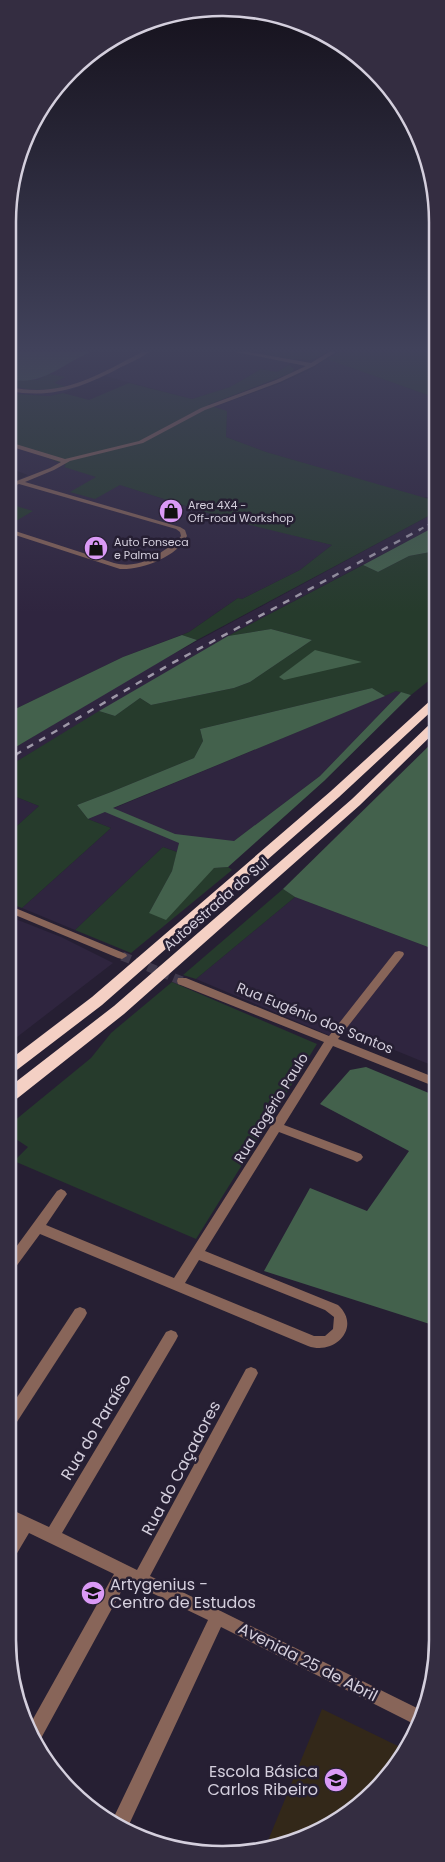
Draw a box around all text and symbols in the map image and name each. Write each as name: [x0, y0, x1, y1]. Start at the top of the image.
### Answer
place label: Area 4X4 - Off-road Workshop: [188, 497, 294, 526]
shop icon: Area 4X4 - Off-road Workshop: [158, 498, 184, 524]
place label: Auto Fonseca e Palma: [114, 534, 189, 563]
shop icon: Auto Fonseca e Palma: [83, 535, 109, 561]
street label: Autoestrada do Sul: [159, 853, 273, 955]
street label: Rua Eugénio dos Santos: [234, 977, 396, 1059]
street label: Rua Rogério Paulo: [229, 1049, 313, 1167]
street label: Rua do Paraíso: [55, 1370, 137, 1484]
street label: Rua do Caçadores: [136, 1397, 226, 1539]
place label: Artygenius - Centro de Estudos: [110, 1573, 256, 1614]
school or university icon: Artygenius - Centro de Estudos: [80, 1580, 106, 1606]
street label: Avenida 25 de Abril: [234, 1617, 382, 1707]
place label: Escola Básica Carlos Ribeiro: [208, 1760, 318, 1801]
school or university icon: Escola Básica Carlos Ribeiro: [323, 1767, 349, 1793]

